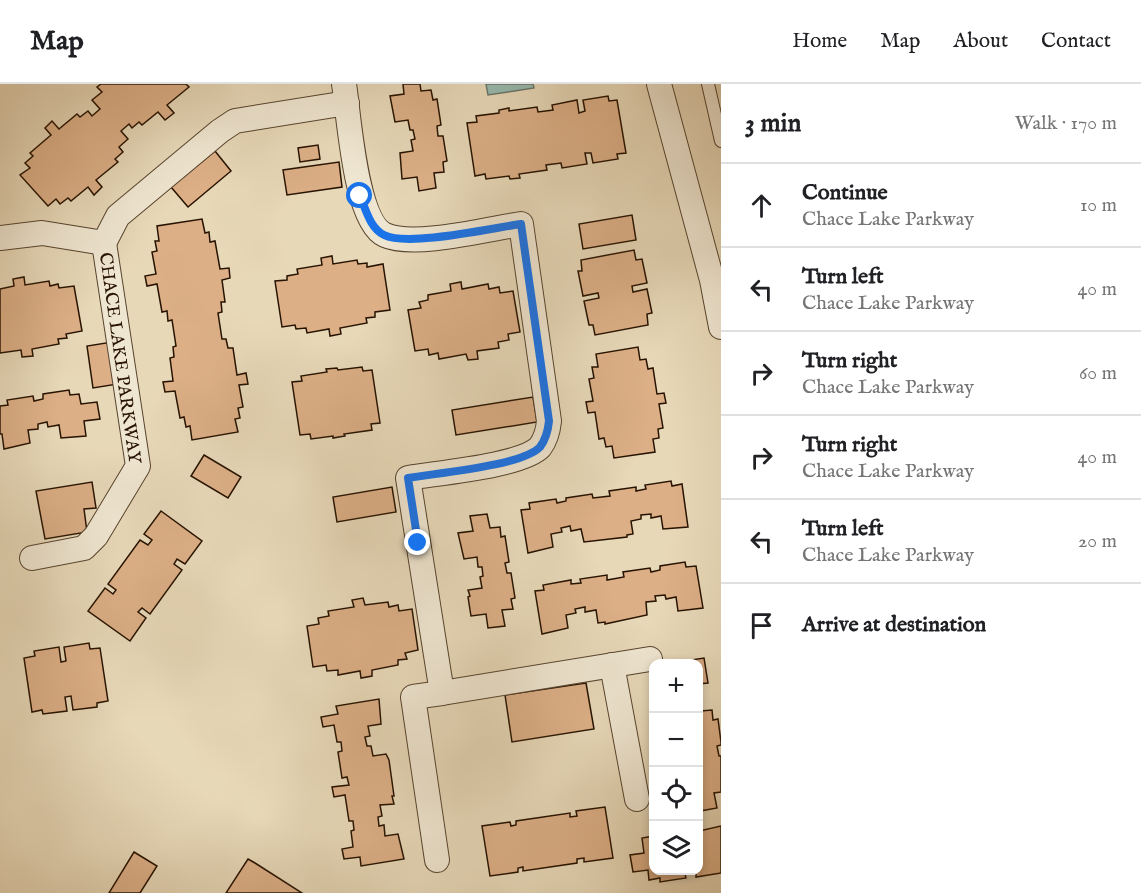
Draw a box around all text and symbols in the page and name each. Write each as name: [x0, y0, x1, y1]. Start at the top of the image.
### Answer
text: Map: [30, 24, 84, 59]
text: Home: [792, 28, 847, 55]
text: Map: [880, 28, 920, 55]
text: About: [953, 28, 1008, 55]
text: Contact: [1041, 28, 1111, 55]
text: 3 min: [745, 107, 801, 140]
text: Walk · 170 m: [1015, 111, 1117, 136]
text: Continue: [802, 179, 888, 207]
route start: [346, 182, 372, 208]
icon: ahead: [745, 189, 778, 222]
text: 10 m: [1080, 193, 1117, 218]
text: Chace Lake Parkway: [802, 207, 974, 232]
street label: CHACE LAKE PARKWAY: [93, 251, 145, 466]
text: Turn left: [802, 263, 884, 291]
icon: left: [745, 273, 778, 306]
text: 40 m: [1078, 277, 1117, 302]
text: Chace Lake Parkway: [802, 291, 974, 316]
text: Turn right: [802, 347, 897, 375]
icon: right: [745, 357, 778, 390]
text: 60 m: [1079, 361, 1117, 386]
text: Chace Lake Parkway: [802, 375, 974, 400]
text: Turn right: [802, 431, 897, 459]
icon: right: [745, 441, 778, 474]
text: 40 m: [1078, 445, 1117, 470]
text: Chace Lake Parkway: [802, 459, 974, 484]
text: Turn left: [802, 515, 884, 543]
icon: left: [745, 525, 778, 558]
route end: [404, 529, 430, 555]
text: 20 m: [1078, 529, 1117, 554]
text: Chace Lake Parkway: [802, 543, 974, 568]
icon: arrive: [745, 609, 778, 642]
text: Arrive at destination: [802, 611, 986, 639]
map controls: [649, 659, 703, 875]
button: +: [649, 659, 703, 713]
button: −: [649, 713, 703, 767]
button: locate: [649, 767, 703, 821]
button: layers: [649, 821, 703, 875]

